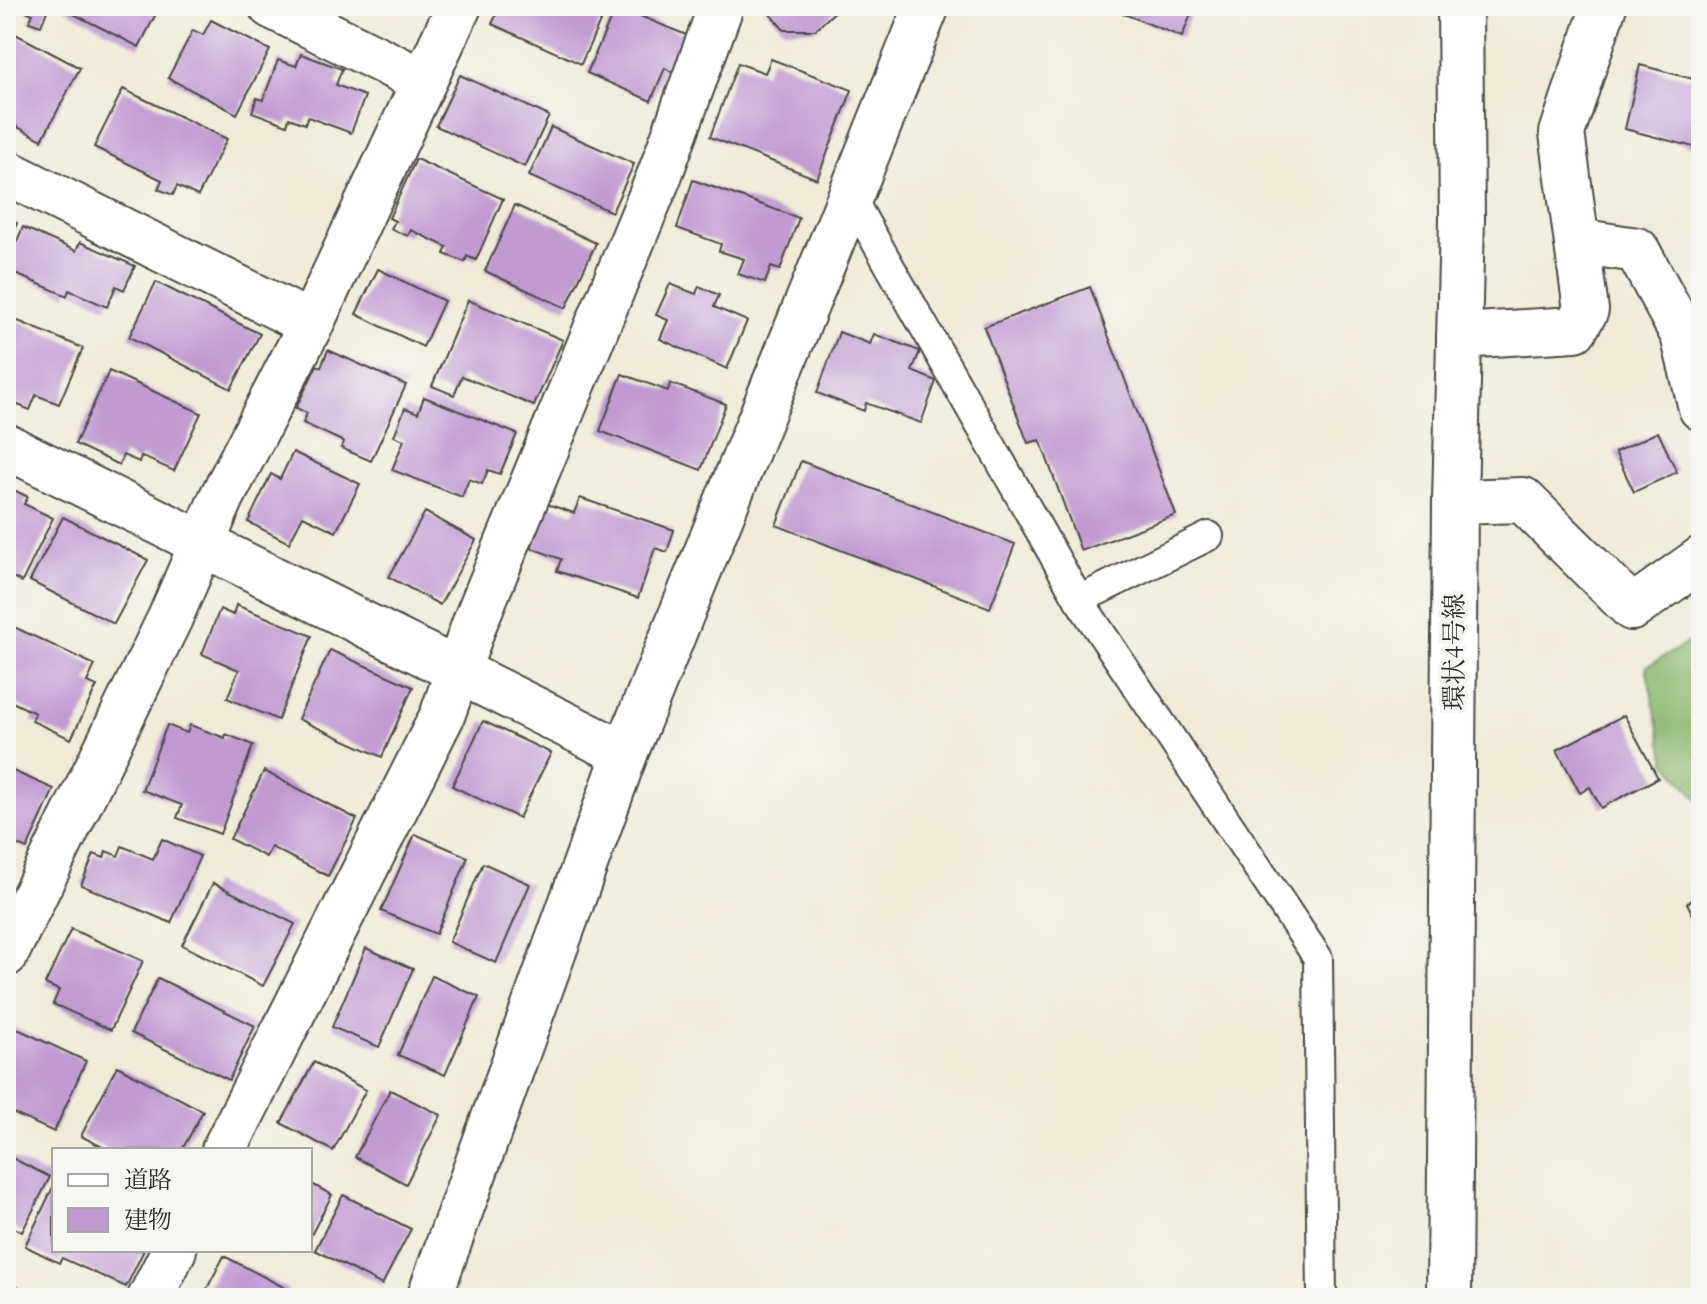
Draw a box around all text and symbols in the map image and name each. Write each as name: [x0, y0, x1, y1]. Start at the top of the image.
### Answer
street label: 環状4号線: [1437, 593, 1472, 711]
legend: [52, 1148, 312, 1252]
text: 道路: [124, 1164, 172, 1197]
text: 建物: [124, 1204, 172, 1237]

